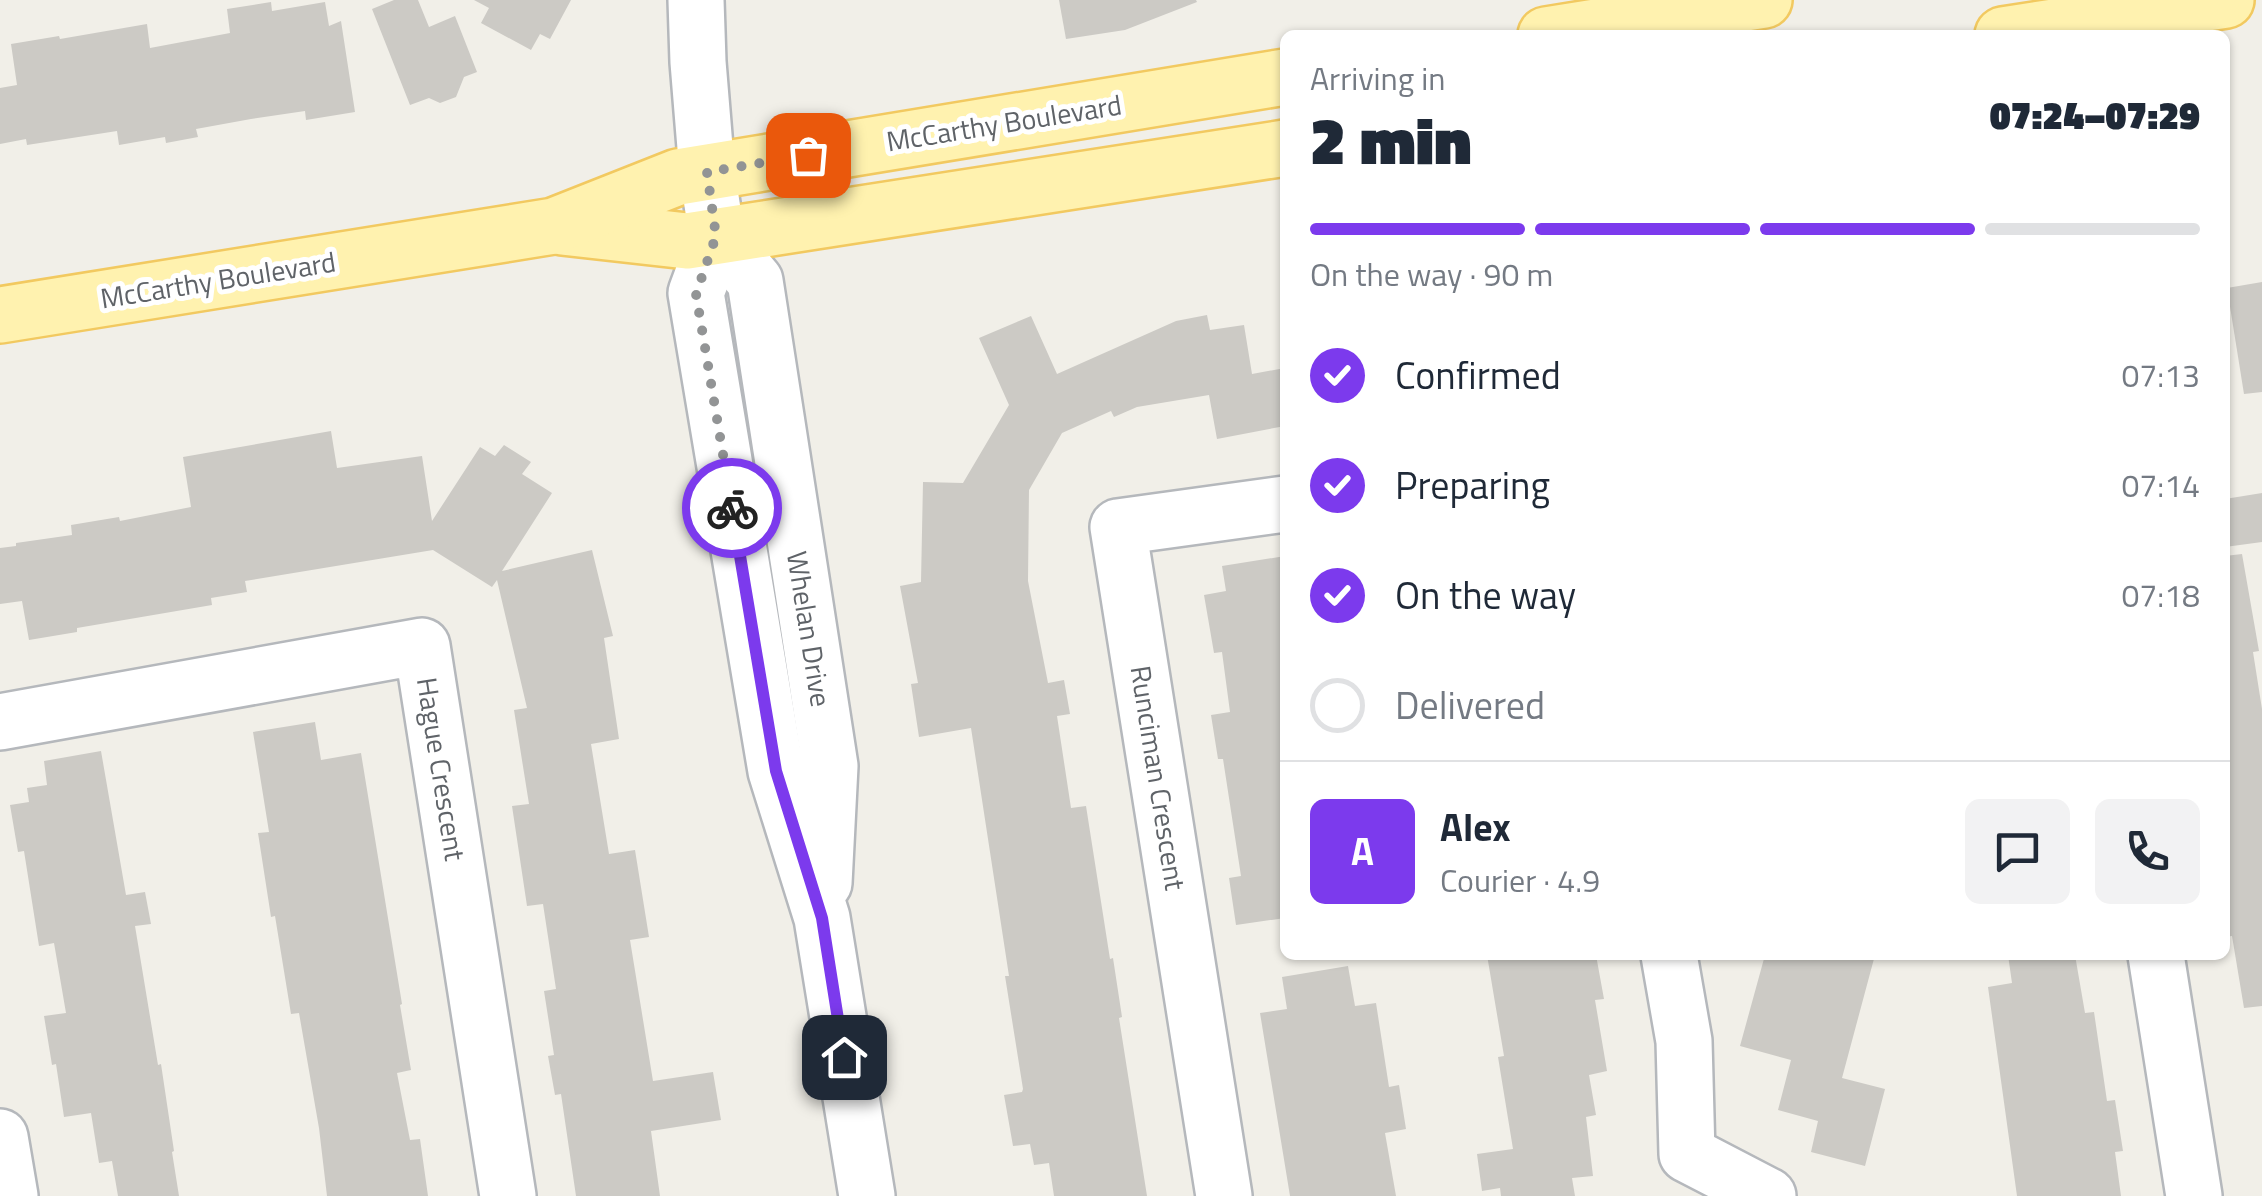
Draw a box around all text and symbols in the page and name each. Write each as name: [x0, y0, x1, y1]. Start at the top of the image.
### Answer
text: Arriving in: [1310, 54, 1446, 102]
street label: McCarthy Boulevard: [883, 83, 1125, 162]
text: 07:24–07:29: [1990, 86, 2200, 144]
text: 2 min: [1310, 90, 1471, 189]
pin: [766, 113, 851, 198]
icon: bag: [781, 128, 836, 183]
street label: McCarthy Boulevard: [97, 240, 339, 319]
text: On the way · 90 m: [1310, 250, 1553, 298]
text: Confirmed: [1395, 346, 1561, 404]
icon: check: [1310, 348, 1365, 403]
text: 07:13: [2121, 351, 2200, 399]
text: Preparing: [1395, 456, 1550, 514]
courier: [682, 458, 782, 558]
icon: check: [1310, 458, 1365, 513]
text: 07:14: [2121, 461, 2200, 509]
icon: bike: [705, 481, 760, 536]
street label: Whelan Drive: [776, 548, 843, 710]
text: On the way: [1395, 566, 1576, 624]
icon: check: [1310, 568, 1365, 623]
text: 07:18: [2121, 571, 2200, 619]
street label: Runciman Crescent: [1120, 663, 1197, 893]
street label: Hague Crescent: [406, 674, 477, 864]
text: Delivered: [1395, 676, 1545, 734]
text: Alex: [1440, 798, 1511, 856]
button: chat: [1965, 799, 2070, 904]
button: phone: [2095, 799, 2200, 904]
text: A: [1351, 822, 1374, 880]
text: Courier · 4.9: [1440, 856, 1600, 904]
pin: [802, 1015, 887, 1100]
icon: home: [817, 1030, 872, 1085]

